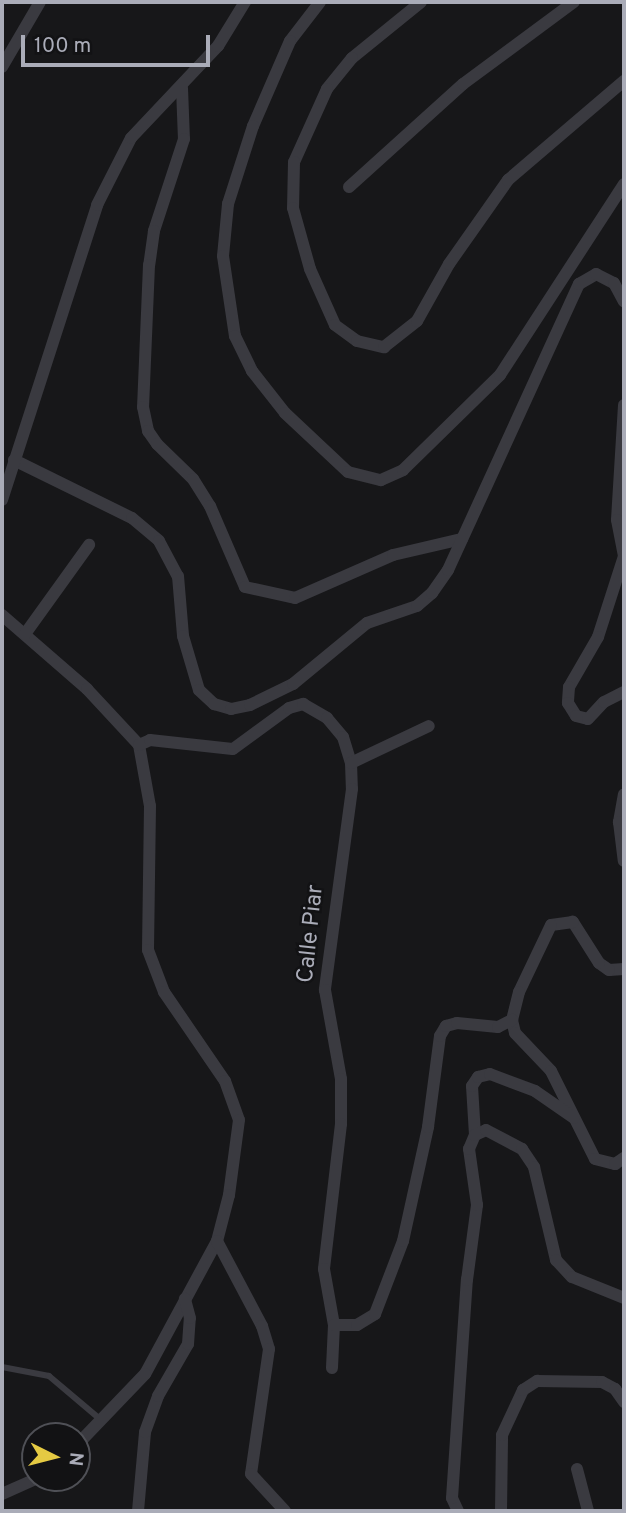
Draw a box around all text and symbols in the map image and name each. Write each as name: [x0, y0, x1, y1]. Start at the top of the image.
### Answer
scale bar: [24, 21, 214, 65]
text: 100 m: [34, 33, 91, 60]
street label: Calle Piar: [293, 884, 331, 984]
north arrow: [21, 1422, 91, 1492]
text: N: [62, 1451, 88, 1467]

